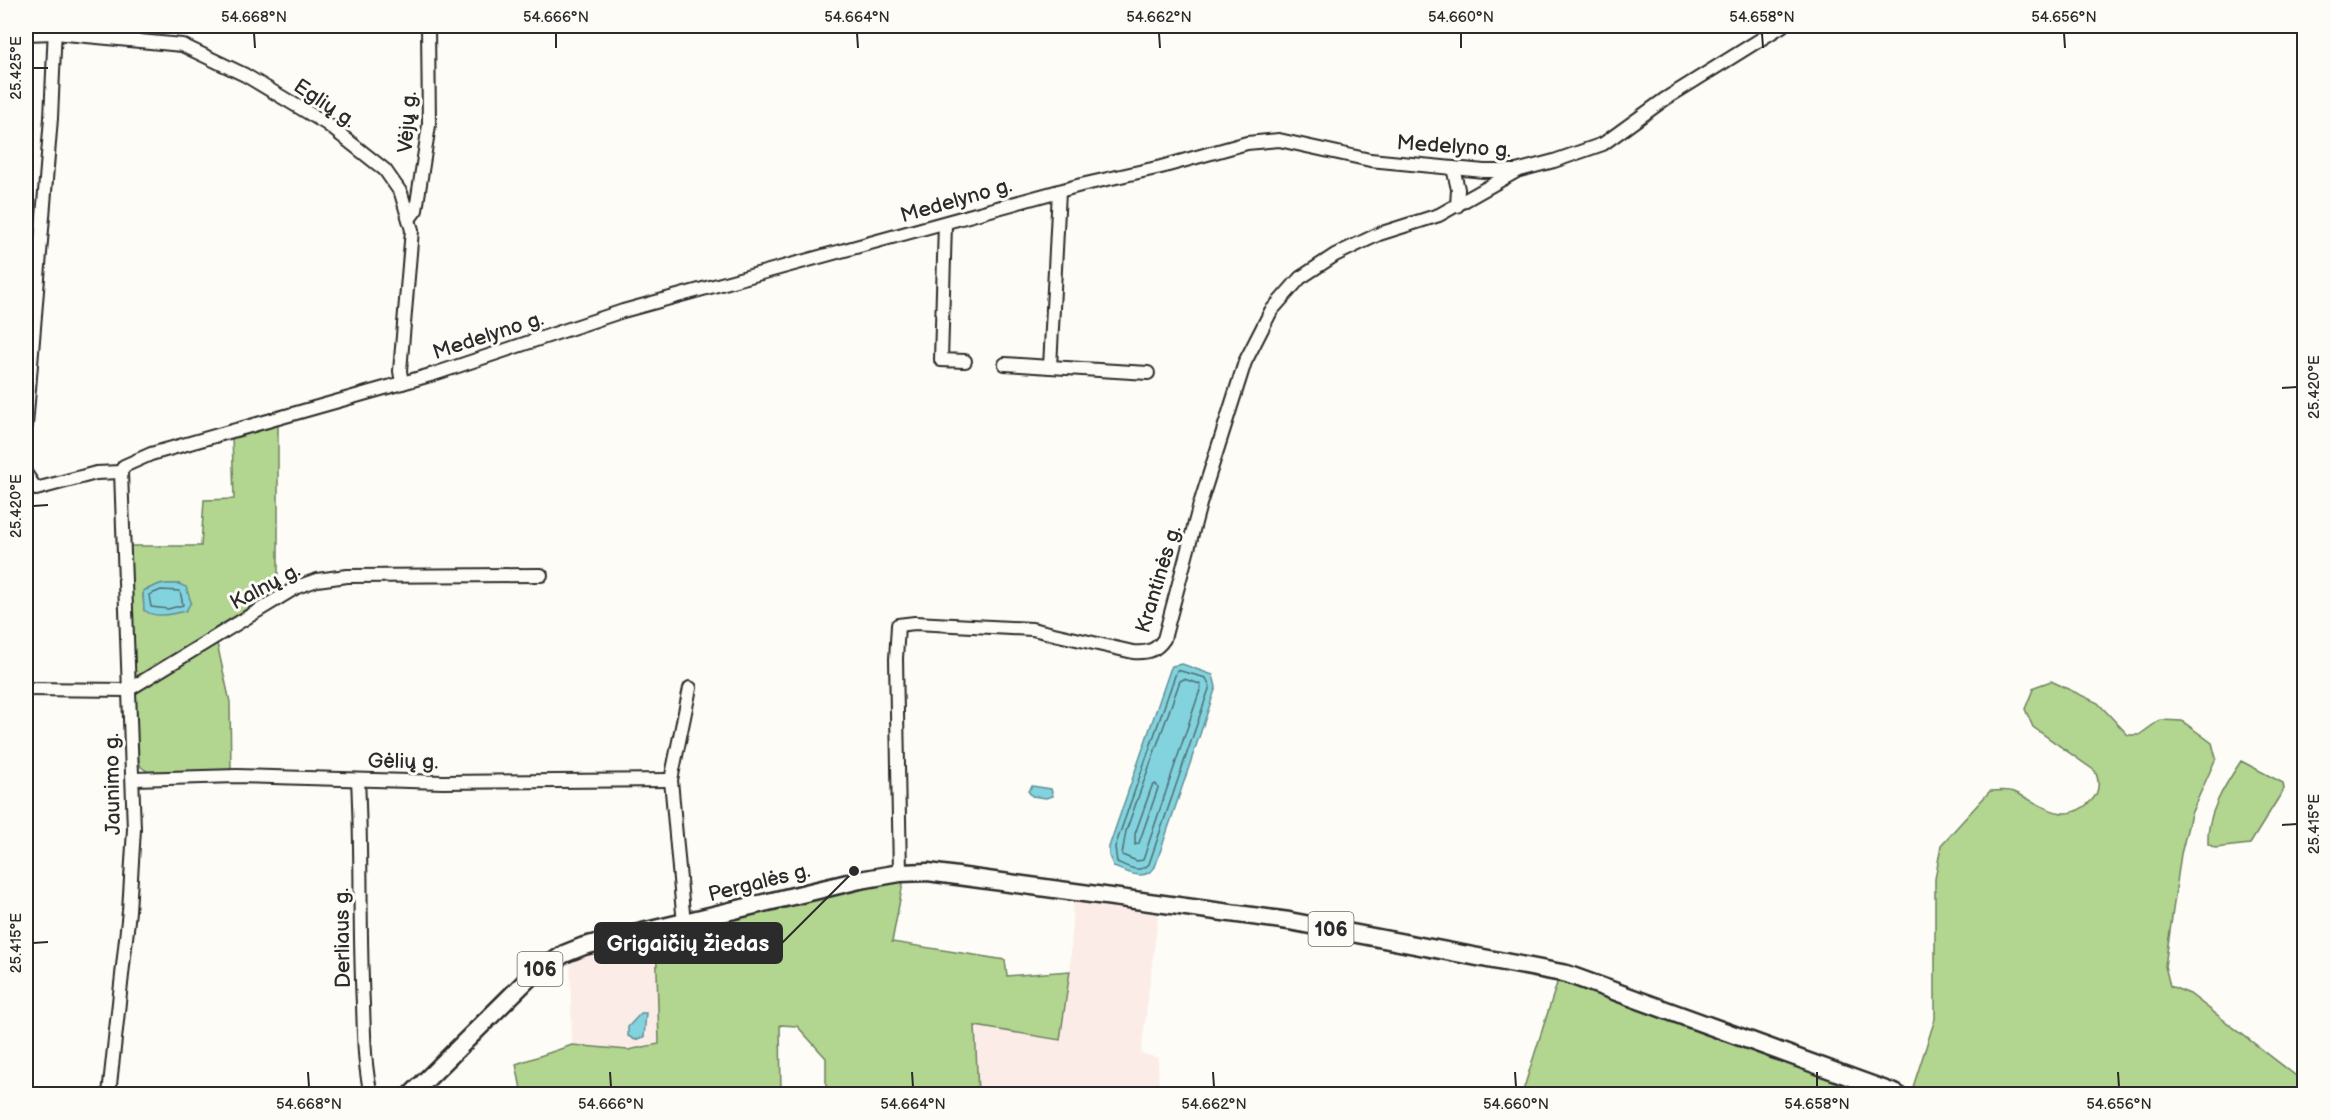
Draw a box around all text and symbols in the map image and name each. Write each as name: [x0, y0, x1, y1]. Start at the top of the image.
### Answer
text: 54.668°N: [221, 8, 287, 27]
text: 54.666°N: [523, 8, 589, 27]
text: 54.664°N: [824, 8, 890, 27]
text: 54.662°N: [1126, 8, 1192, 27]
text: 54.660°N: [1428, 8, 1494, 27]
text: 54.658°N: [1729, 8, 1795, 27]
text: 54.656°N: [2031, 8, 2097, 27]
text: 25.425°E: [7, 36, 26, 100]
street label: Eglių g.: [289, 74, 361, 133]
street label: Vėjų g.: [393, 90, 422, 154]
street label: Medelyno g.: [1396, 130, 1512, 163]
street label: Medelyno g.: [897, 173, 1015, 228]
street label: Medelyno g.: [430, 306, 547, 365]
text: 25.420°E: [2305, 355, 2324, 419]
text: 25.420°E: [7, 474, 26, 538]
street label: Krantinės g.: [1130, 522, 1187, 636]
street label: Kalnų g.: [226, 558, 305, 615]
street label: Jaunimo g.: [99, 733, 126, 835]
street label: Gėlių g.: [367, 748, 439, 775]
text: 25.415°E: [2305, 794, 2324, 854]
street label: Pergalės g.: [706, 858, 813, 907]
street label: Derliaus g.: [329, 888, 356, 988]
road number: 106: [1308, 912, 1354, 946]
text: 25.415°E: [7, 913, 26, 973]
callout: Grigaičių žiedas: [595, 923, 782, 963]
text: Grigaičių žiedas: [607, 931, 769, 958]
road number: 106: [518, 952, 562, 986]
text: 54.668°N: [276, 1095, 342, 1114]
text: 54.666°N: [578, 1095, 644, 1114]
text: 54.664°N: [880, 1095, 946, 1114]
text: 54.662°N: [1181, 1095, 1247, 1114]
text: 54.660°N: [1483, 1095, 1549, 1114]
text: 54.658°N: [1784, 1095, 1850, 1114]
text: 54.656°N: [2086, 1095, 2152, 1114]

